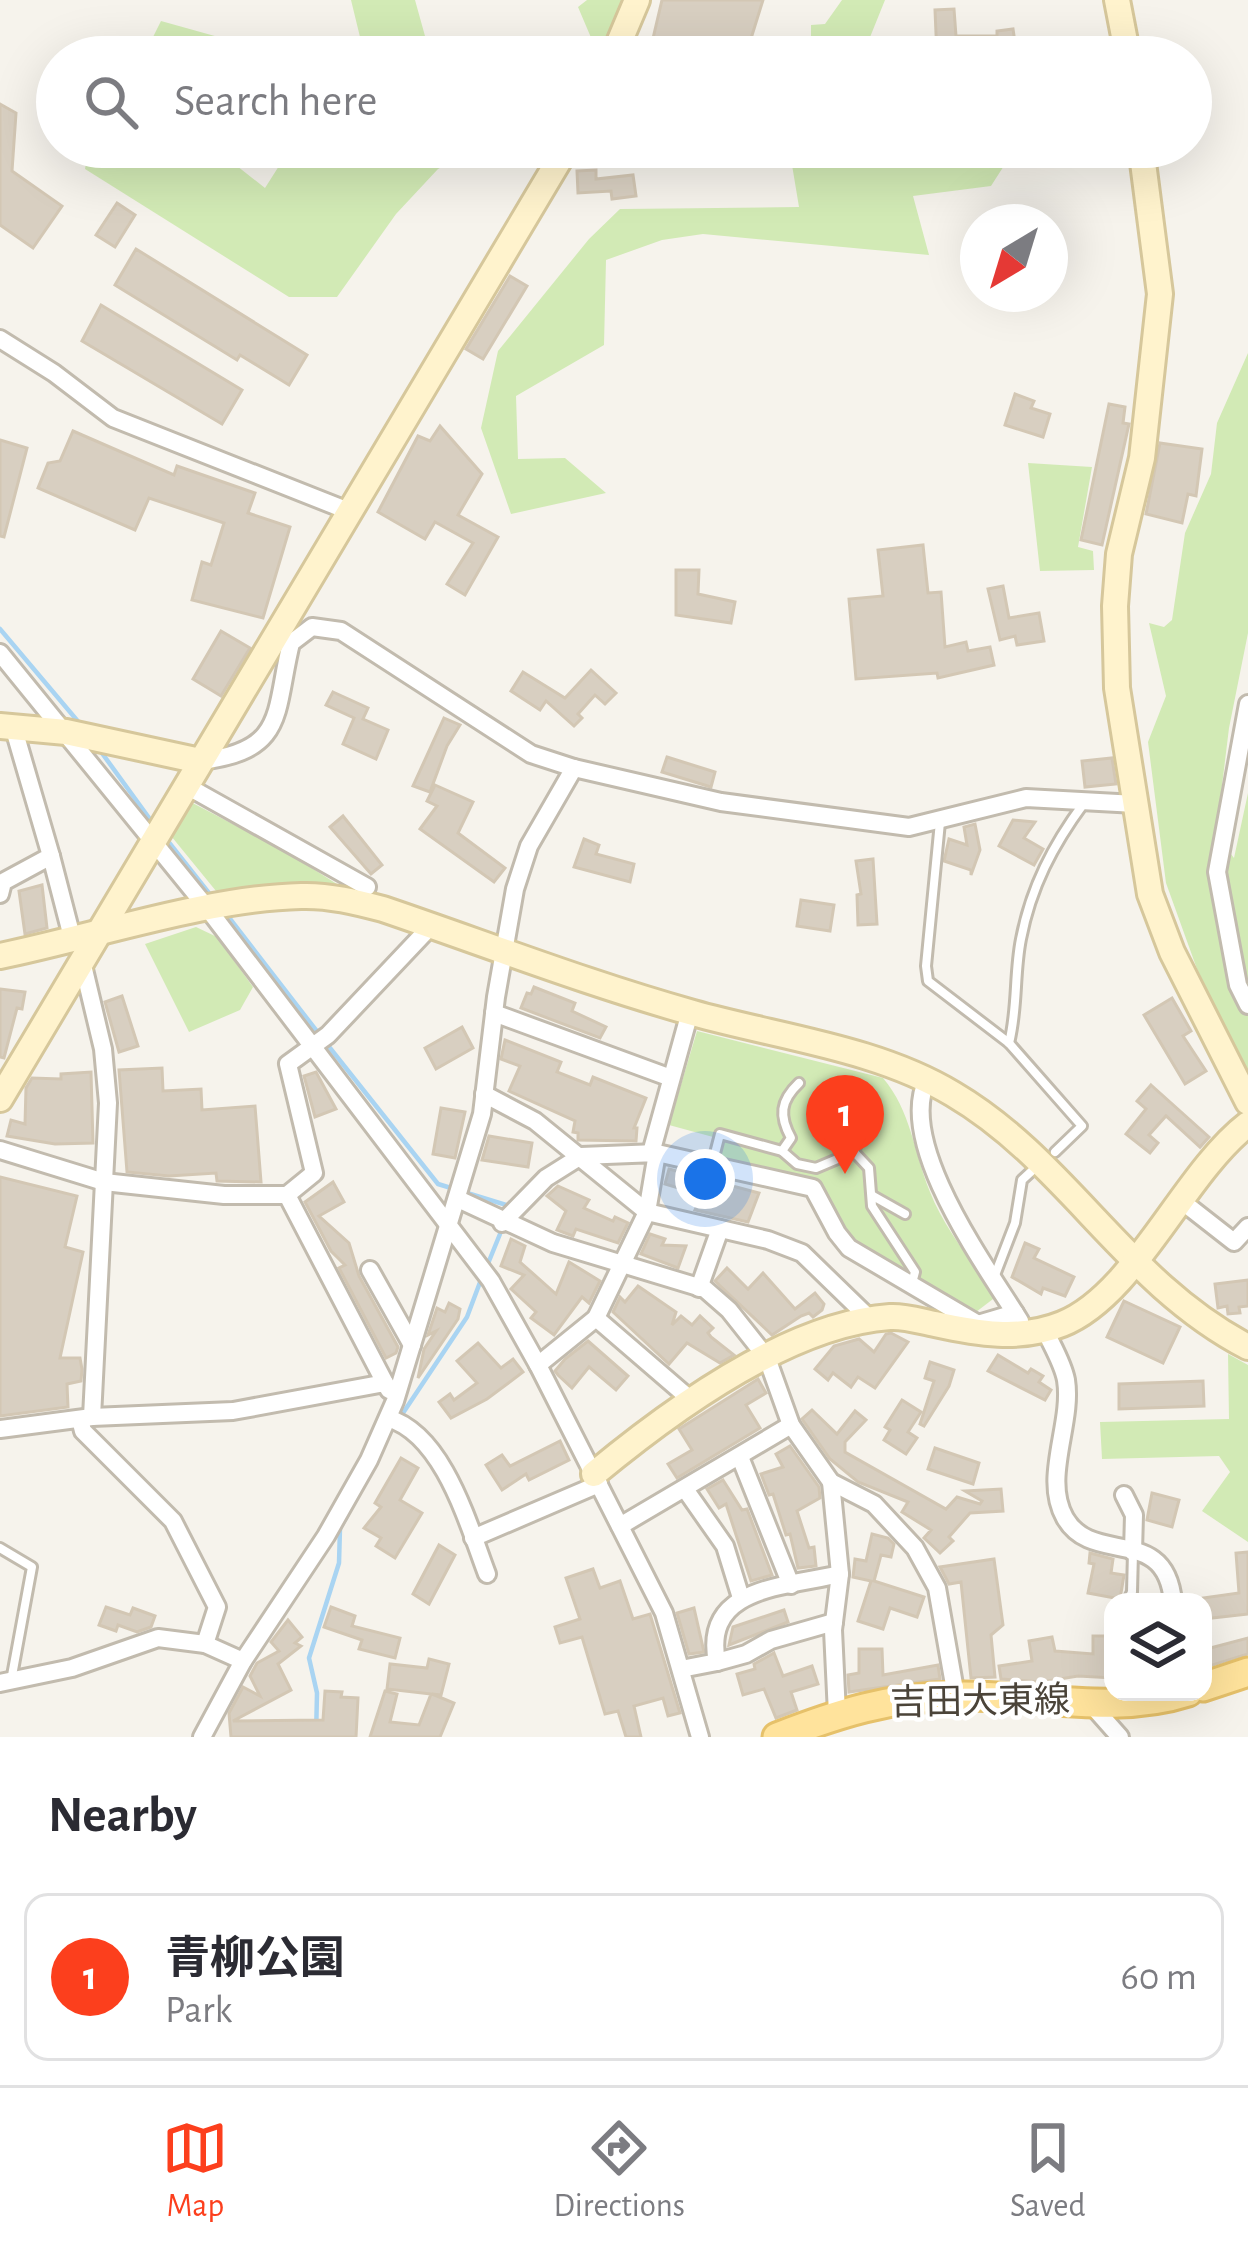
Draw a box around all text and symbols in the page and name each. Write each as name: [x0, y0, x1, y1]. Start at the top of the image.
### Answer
search box: [36, 36, 1212, 168]
icon: search: [78, 69, 144, 135]
text: Search here: [174, 79, 377, 124]
north arrow: [960, 204, 1068, 312]
pin: 1: [806, 1075, 884, 1174]
your location: [675, 1149, 735, 1209]
map controls: [1104, 1593, 1212, 1701]
button: layers: [1104, 1593, 1212, 1701]
street label: 吉田大東線: [890, 1680, 1070, 1722]
text: Nearby: [48, 1790, 197, 1841]
text: 青柳公園: [165, 1937, 345, 1982]
text: 1: [83, 1958, 97, 1997]
text: 60 m: [1120, 1958, 1197, 1997]
text: Park: [165, 1991, 232, 2030]
tab: Map: [162, 2115, 228, 2227]
tab: Directions: [553, 2115, 685, 2227]
tab: Saved: [1010, 2115, 1085, 2227]

